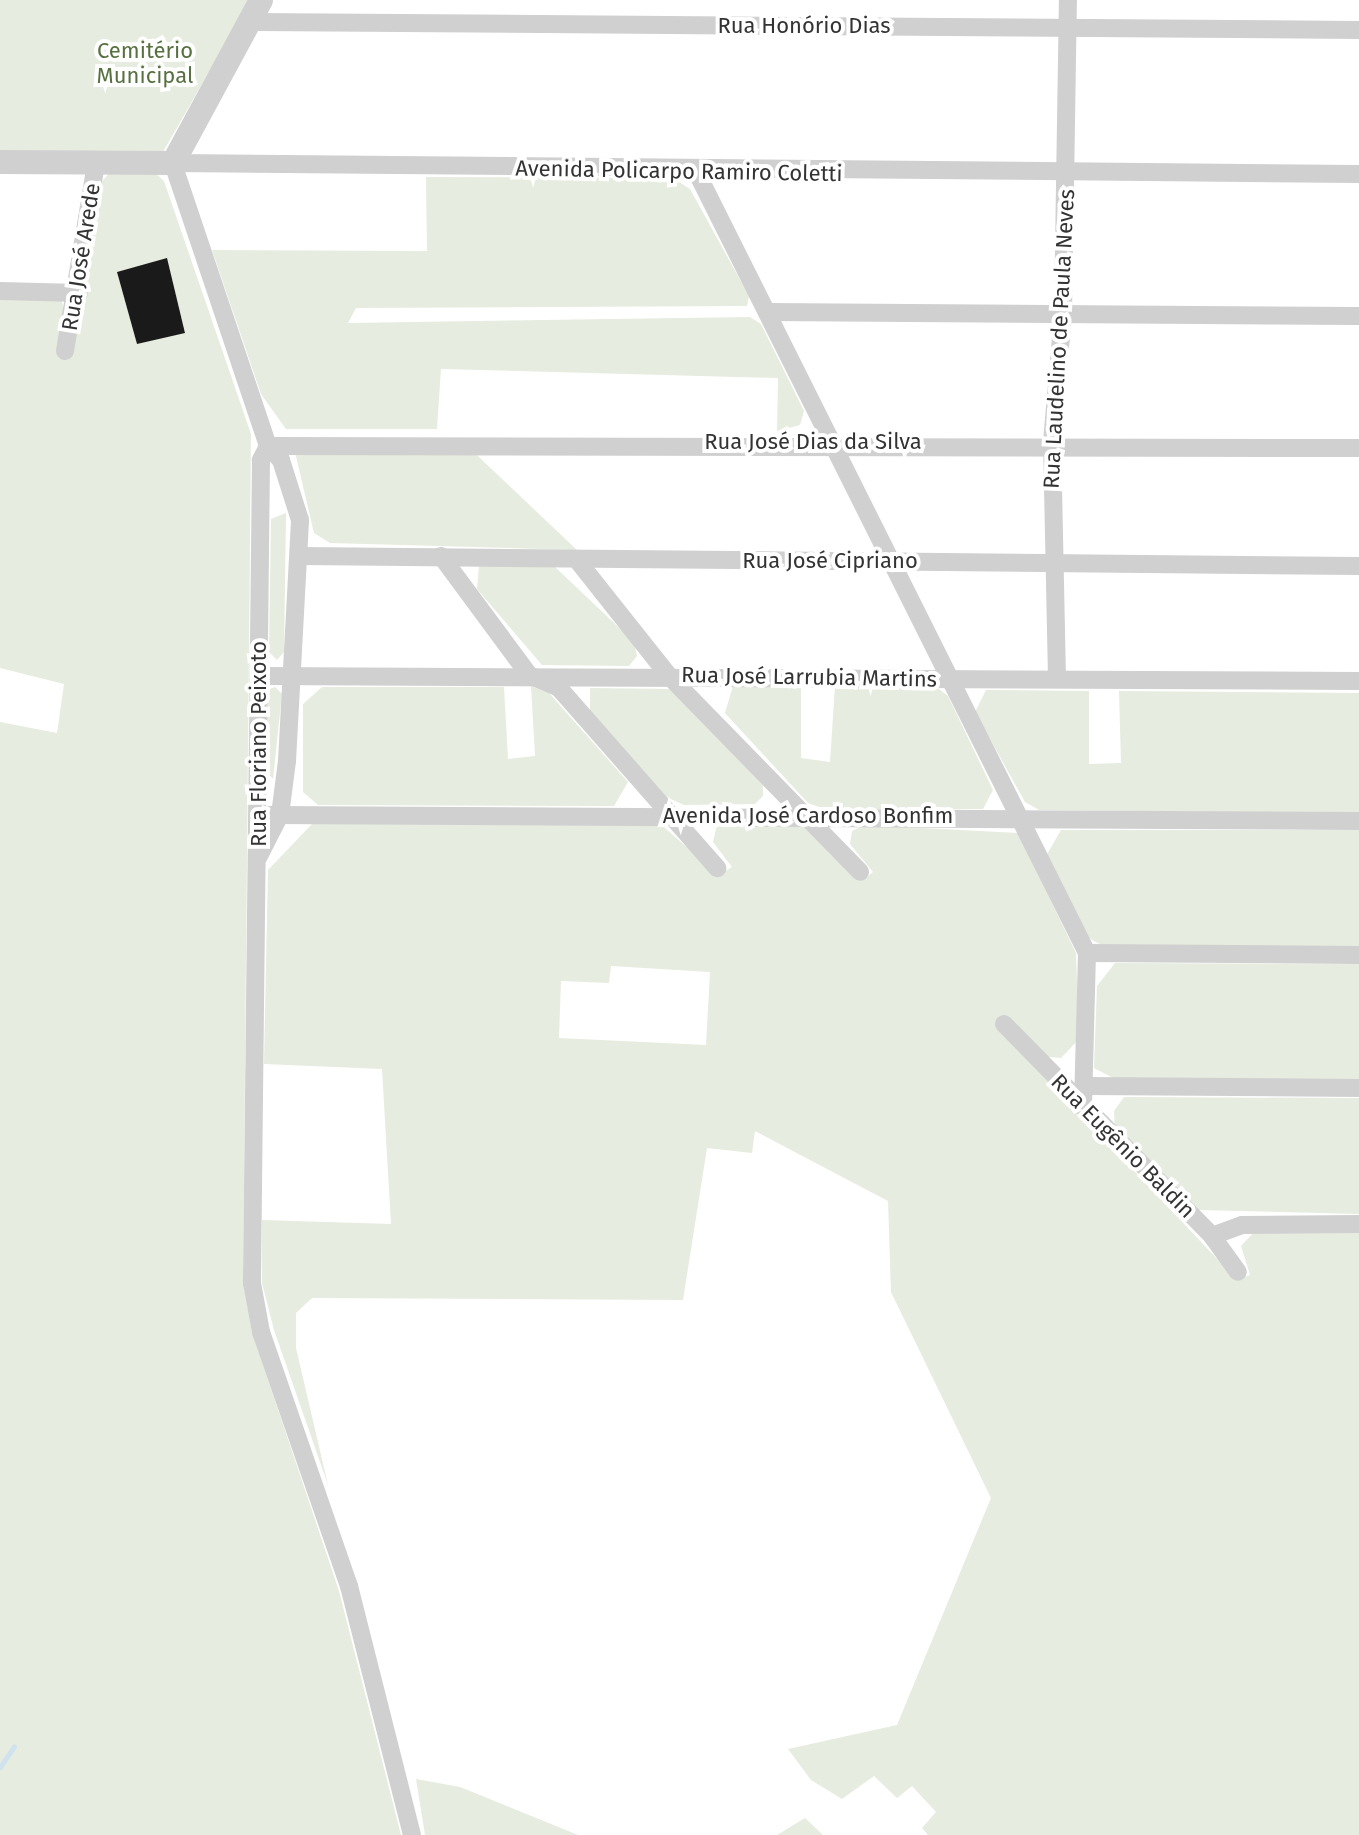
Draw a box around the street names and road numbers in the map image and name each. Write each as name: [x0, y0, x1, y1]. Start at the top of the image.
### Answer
street label: Rua Honório Dias: [717, 13, 891, 39]
street label: Avenida Policarpo Ramiro Coletti: [515, 155, 843, 187]
street label: Rua José Arede: [56, 181, 106, 333]
street label: Rua Laudelino de Paula Neves: [1038, 188, 1080, 490]
street label: Rua José Dias da Silva: [704, 429, 922, 455]
street label: Rua José Cipriano: [742, 548, 918, 574]
street label: Rua Floriano Peixoto: [246, 641, 272, 847]
street label: Rua José Larrubia Martins: [681, 662, 937, 692]
street label: Avenida José Cardoso Bonfim: [663, 803, 953, 829]
street label: Rua Eugênio Baldin: [1046, 1069, 1200, 1223]

